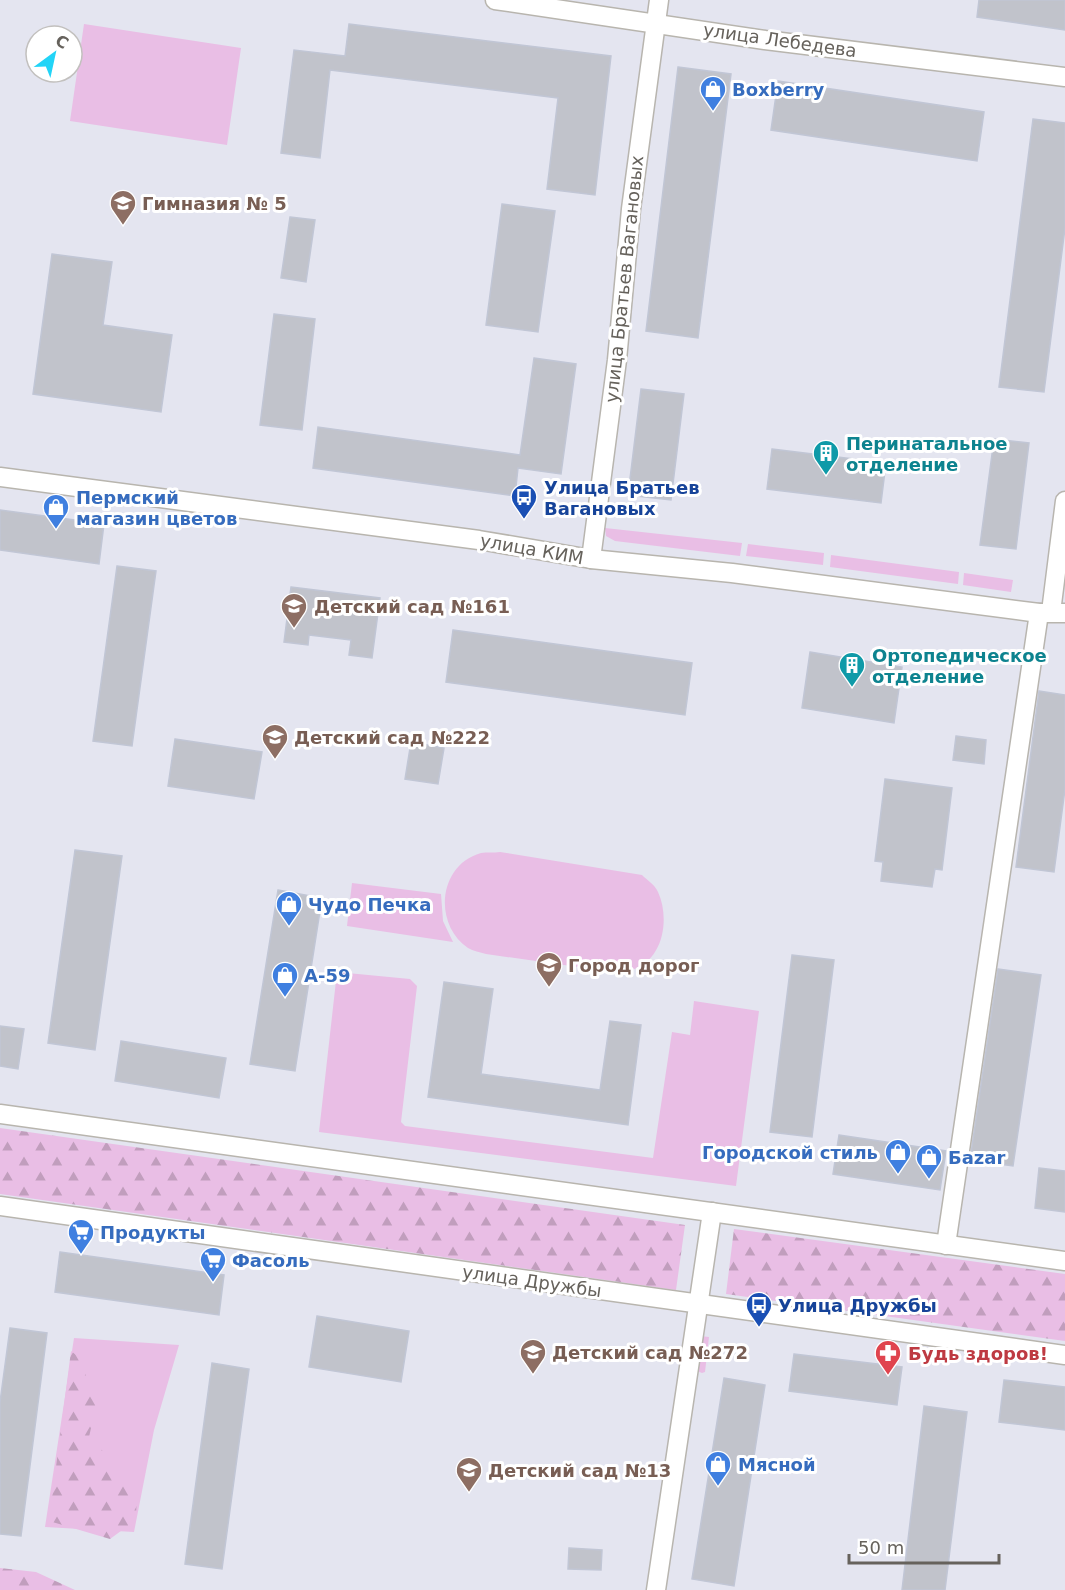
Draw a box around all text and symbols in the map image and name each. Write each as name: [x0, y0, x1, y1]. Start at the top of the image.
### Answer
street label: улица Лебедева: [702, 19, 858, 61]
north arrow: [24, 24, 84, 84]
text: С: [52, 31, 72, 53]
shop icon: Boxberry: [698, 74, 728, 112]
place label: Boxberry: [732, 79, 825, 100]
street label: улица Братьев Вагановых: [601, 154, 647, 404]
school or university icon: Гимназия № 5: [108, 188, 138, 226]
place label: Гимназия № 5: [142, 193, 287, 214]
place label: Перинатальное отделение: [846, 433, 1008, 475]
building icon: Перинатальное отделение: [811, 438, 841, 476]
place label: Улица Братьев Вагановых: [544, 477, 700, 519]
bus stop icon: Улица Братьев Вагановых: [509, 482, 539, 520]
place label: Пермский магазин цветов: [76, 487, 237, 529]
shop icon: Пермский магазин цветов: [41, 492, 71, 530]
street label: улица КИМ: [479, 530, 585, 568]
school or university icon: Детский сад №161: [279, 591, 309, 629]
place label: Детский сад №161: [314, 596, 510, 617]
place label: Ортопедическое отделение: [872, 645, 1047, 687]
building icon: Ортопедическое отделение: [837, 650, 867, 688]
school or university icon: Детский сад №222: [260, 722, 290, 760]
place label: Детский сад №222: [294, 727, 490, 748]
shop icon: Чудо Печка: [274, 889, 304, 927]
place label: Чудо Печка: [308, 894, 431, 915]
school or university icon: Город дорог: [534, 950, 564, 988]
place label: Город дорог: [568, 955, 699, 976]
shop icon: А-59: [270, 960, 300, 998]
place label: А-59: [304, 965, 350, 986]
shop icon: Городской стиль: [883, 1137, 913, 1175]
place label: Городской стиль: [702, 1142, 878, 1163]
shop icon: Бazar: [914, 1142, 944, 1180]
place label: Бazar: [948, 1147, 1005, 1168]
supermarket icon: Продукты: [66, 1217, 96, 1255]
place label: Продукты: [100, 1222, 206, 1243]
supermarket icon: Фасоль: [198, 1245, 228, 1283]
place label: Фасоль: [232, 1250, 310, 1271]
street label: улица Дружбы: [461, 1261, 603, 1301]
bus stop icon: Улица Дружбы: [744, 1290, 774, 1328]
place label: Улица Дружбы: [778, 1295, 937, 1316]
school or university icon: Детский сад №272: [518, 1337, 548, 1375]
pharmacy icon: Будь здоров!: [873, 1338, 903, 1376]
place label: Детский сад №272: [552, 1342, 748, 1363]
place label: Будь здоров!: [908, 1343, 1048, 1364]
shop icon: Мясной: [703, 1449, 733, 1487]
place label: Мясной: [738, 1454, 816, 1475]
school or university icon: Детский сад №13: [454, 1455, 484, 1493]
place label: Детский сад №13: [488, 1460, 671, 1481]
scale bar: [849, 1527, 999, 1565]
text: 50 m: [858, 1537, 904, 1558]

